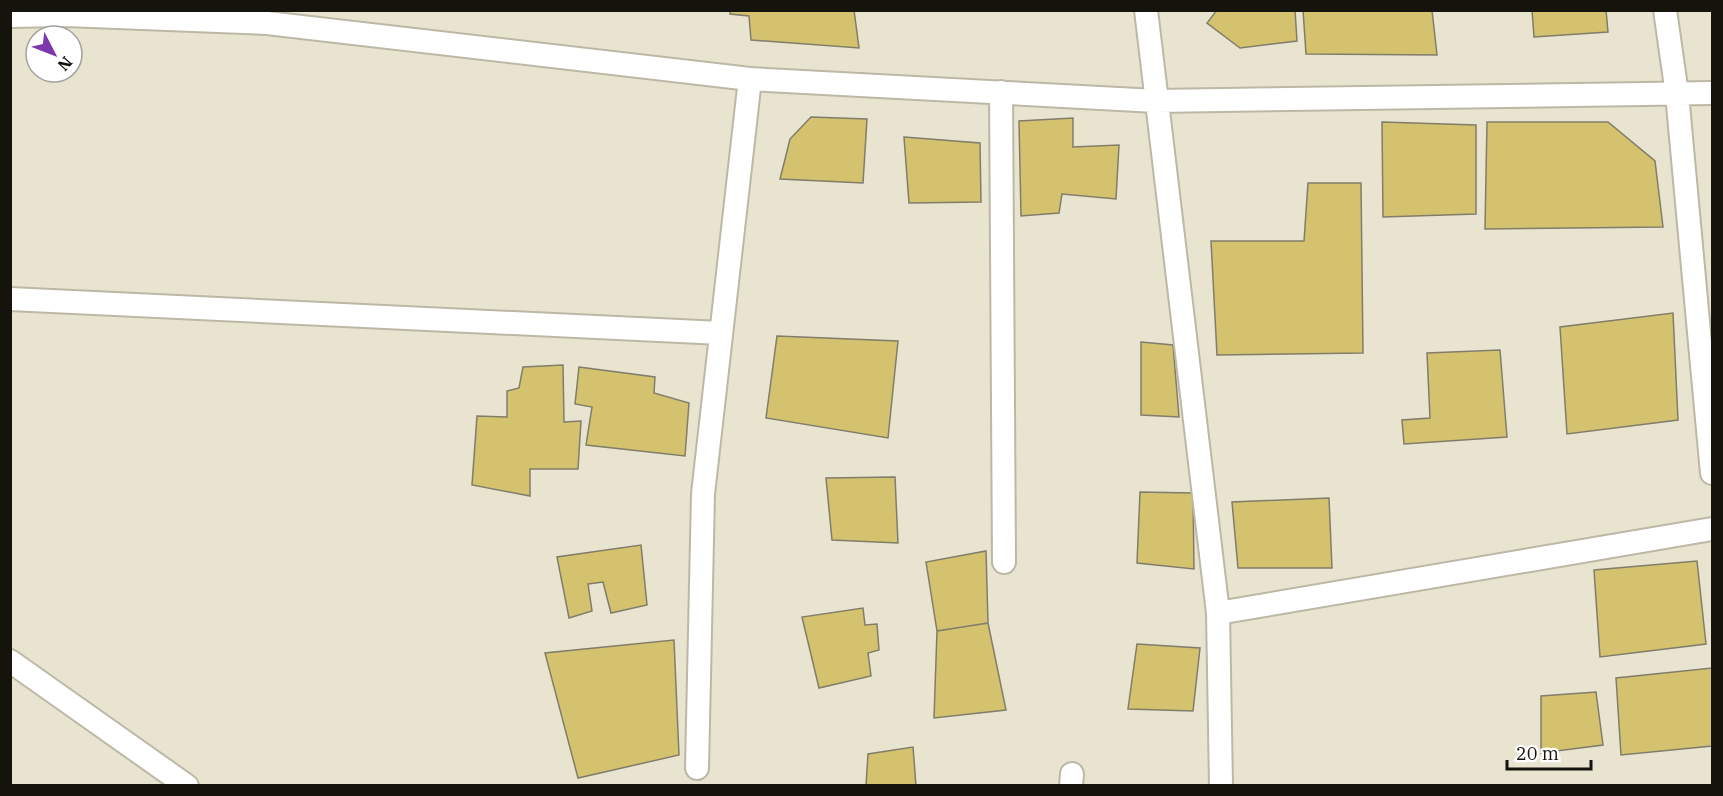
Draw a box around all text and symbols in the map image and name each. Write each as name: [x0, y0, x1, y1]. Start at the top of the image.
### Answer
north arrow: [24, 24, 84, 84]
text: N: [53, 53, 77, 75]
scale bar: [1507, 733, 1591, 771]
text: 20 m: [1516, 742, 1559, 765]

